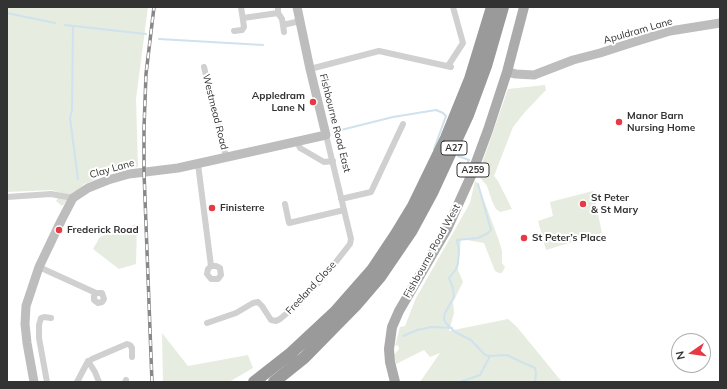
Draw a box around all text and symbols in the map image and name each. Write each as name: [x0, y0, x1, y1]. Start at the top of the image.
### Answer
street label: Apuldram Lane: [602, 15, 674, 47]
street label: Fishbourne Road East: [317, 72, 353, 174]
street label: Westmead Road: [200, 73, 230, 151]
place label: Appledram Lane N: [252, 90, 305, 114]
marker: Appledram Lane N: [308, 97, 318, 107]
place label: Manor Barn Nursing Home: [627, 110, 695, 134]
marker: Manor Barn Nursing Home: [614, 117, 624, 127]
road number: A27: [441, 141, 467, 155]
street label: Clay Lane: [88, 157, 136, 181]
road number: A259: [457, 163, 489, 177]
place label: St Peter & St Mary: [591, 192, 638, 216]
marker: St Peter & St Mary: [578, 199, 588, 209]
place label: Finisterre: [220, 202, 264, 214]
street label: Fishbourne Road West: [401, 202, 463, 300]
marker: Finisterre: [207, 203, 217, 213]
place label: Frederick Road: [67, 224, 139, 236]
marker: Frederick Road: [54, 225, 64, 235]
place label: St Peter’s Place: [532, 232, 606, 244]
marker: St Peter’s Place: [519, 233, 529, 243]
street label: Freeland Close: [283, 259, 339, 317]
north arrow: [671, 333, 711, 373]
text: N: [673, 350, 688, 361]

